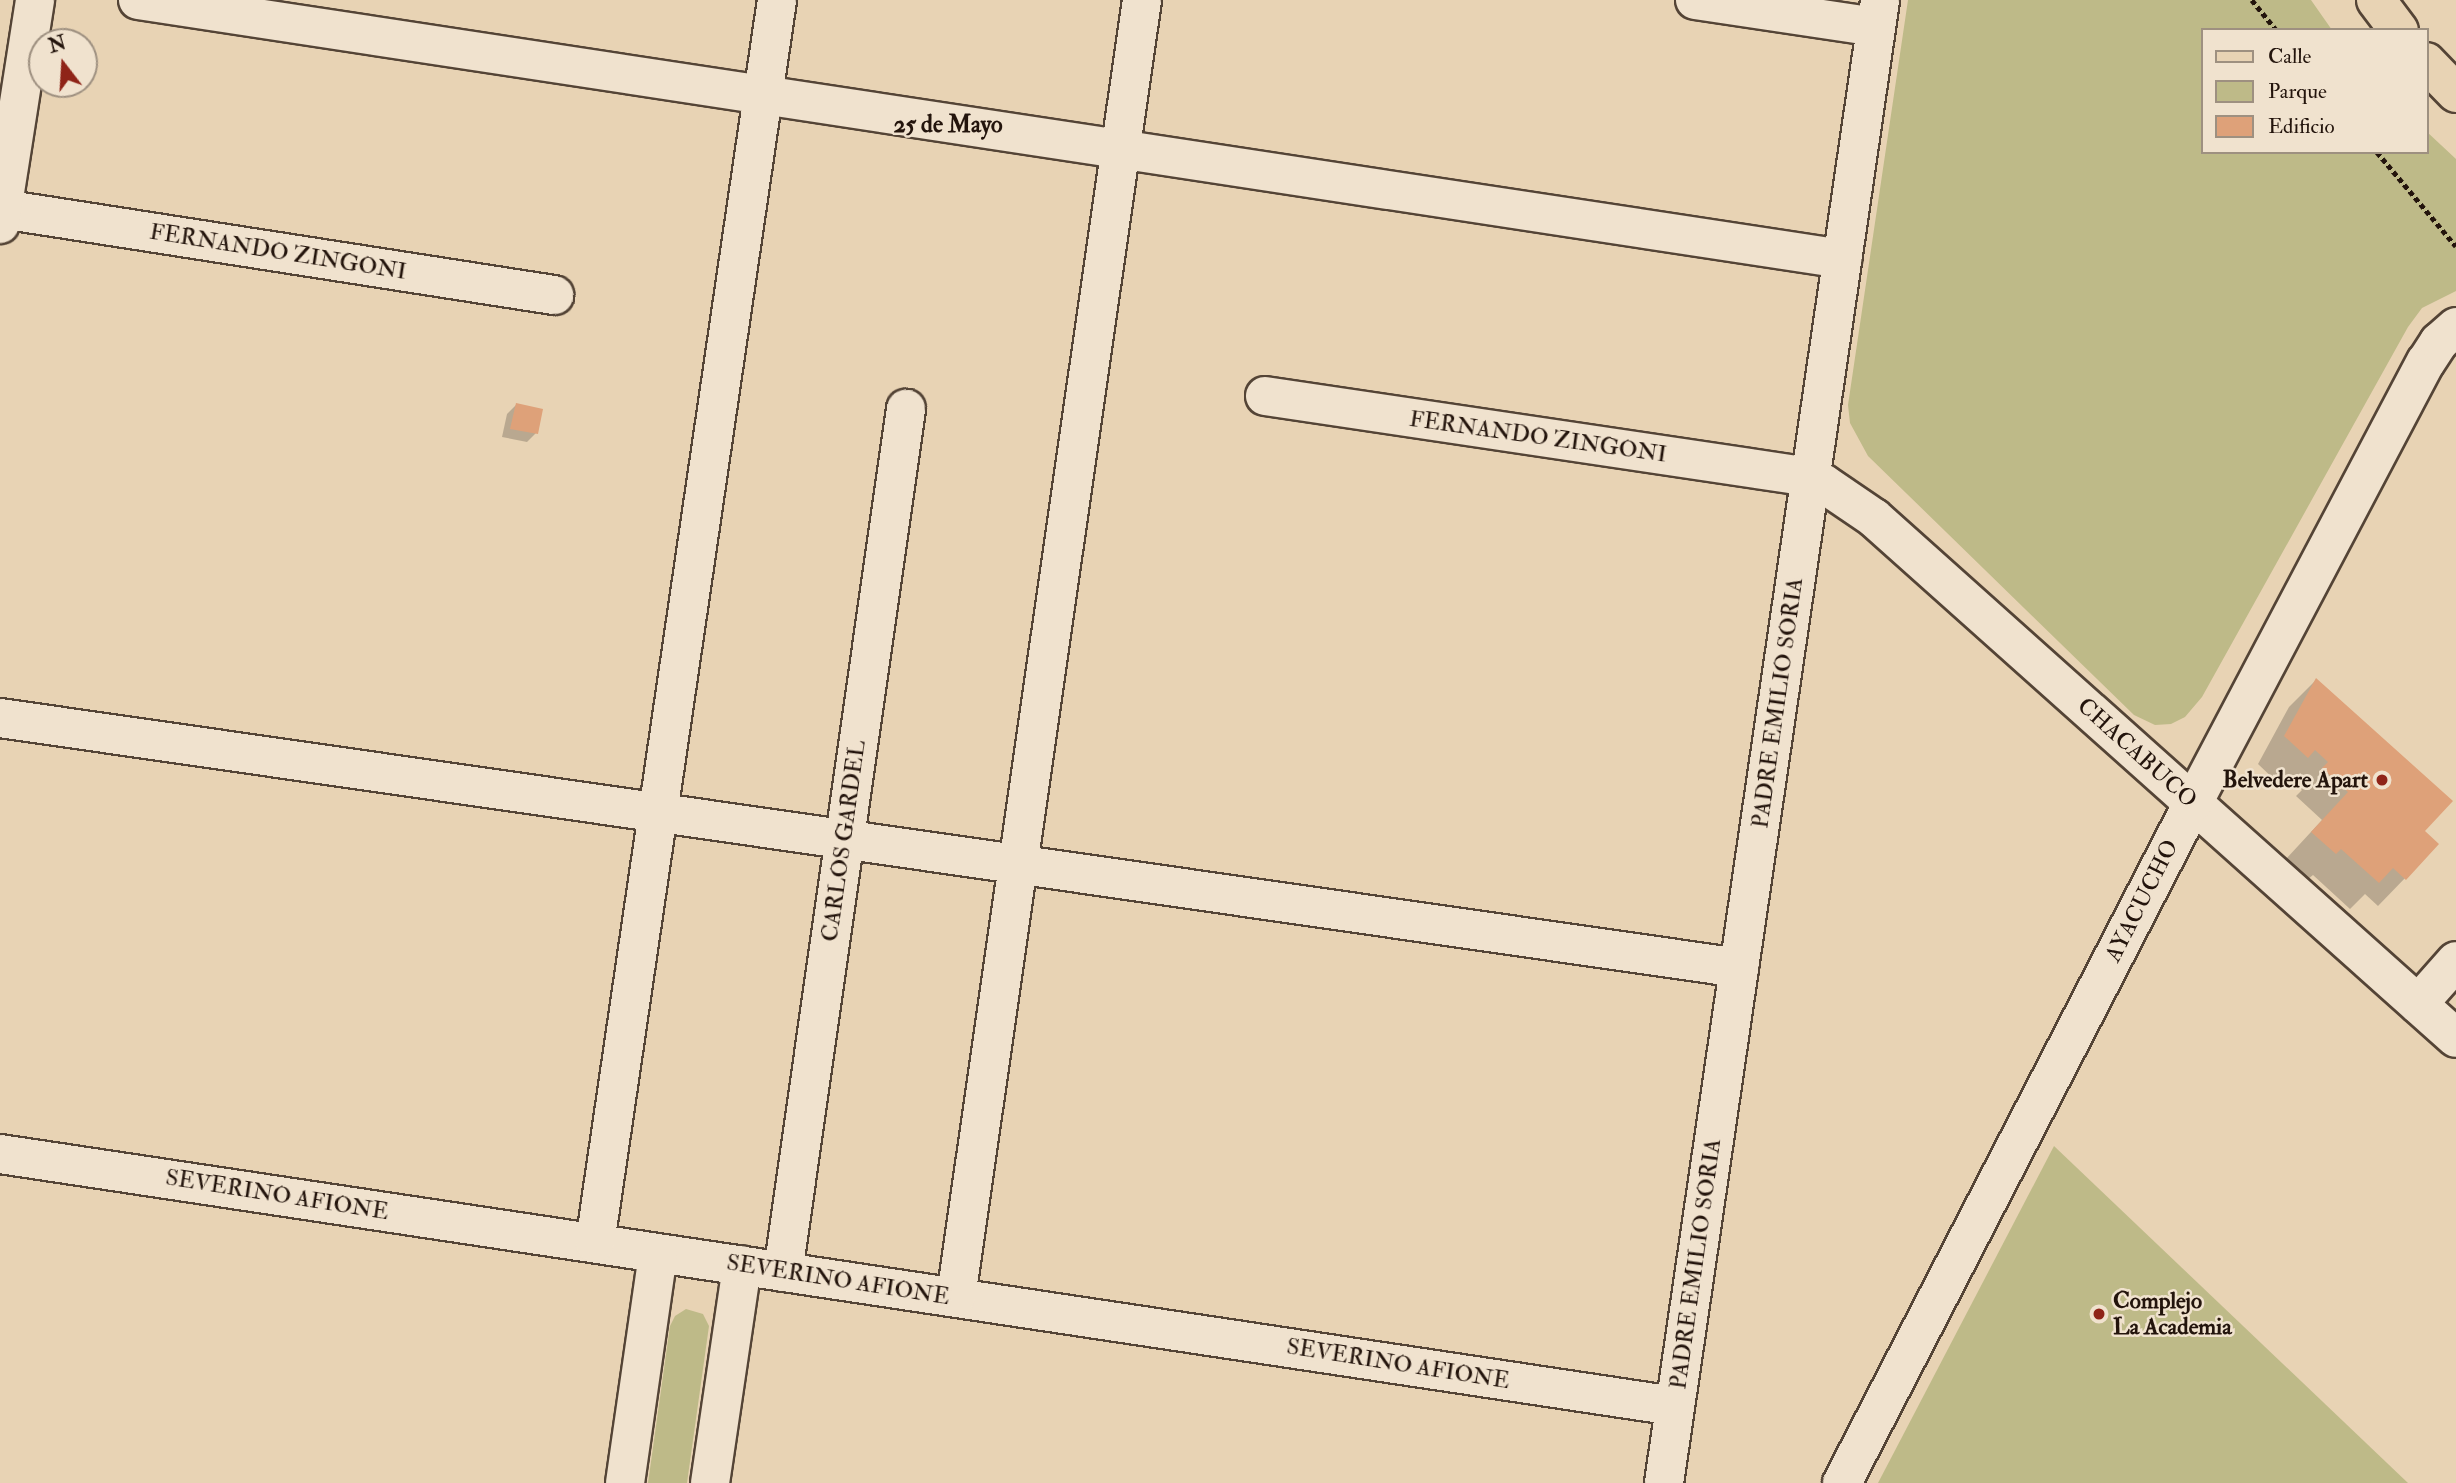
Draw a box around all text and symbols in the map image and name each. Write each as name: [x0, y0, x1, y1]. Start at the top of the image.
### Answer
north arrow: [28, 28, 98, 98]
legend: [2200, 28, 2428, 154]
text: N: [46, 31, 69, 59]
text: Calle: [2268, 43, 2311, 70]
text: Parque: [2268, 78, 2327, 105]
district label: 25 de Mayo: [893, 111, 1003, 139]
text: Edificio: [2268, 113, 2335, 140]
street label: FERNANDO ZINGONI: [148, 218, 408, 286]
street label: FERNANDO ZINGONI: [1408, 405, 1668, 469]
street label: PADRE EMILIO SORIA: [1747, 576, 1809, 830]
street label: CHACABUCO: [2072, 692, 2202, 814]
street label: CARLOS GARDEL: [816, 739, 872, 943]
place label: Belvedere Apart: [2223, 766, 2368, 794]
marker: Belvedere Apart: [2374, 772, 2390, 788]
street label: AYACUCHO: [2099, 835, 2185, 967]
street label: PADRE EMILIO SORIA: [1665, 1137, 1727, 1391]
street label: SEVERINO AFIONE: [164, 1164, 390, 1226]
street label: SEVERINO AFIONE: [725, 1249, 951, 1311]
place label: Complejo La Academia: [2113, 1287, 2232, 1341]
marker: Complejo La Academia: [2091, 1306, 2107, 1322]
street label: SEVERINO AFIONE: [1285, 1333, 1511, 1395]

